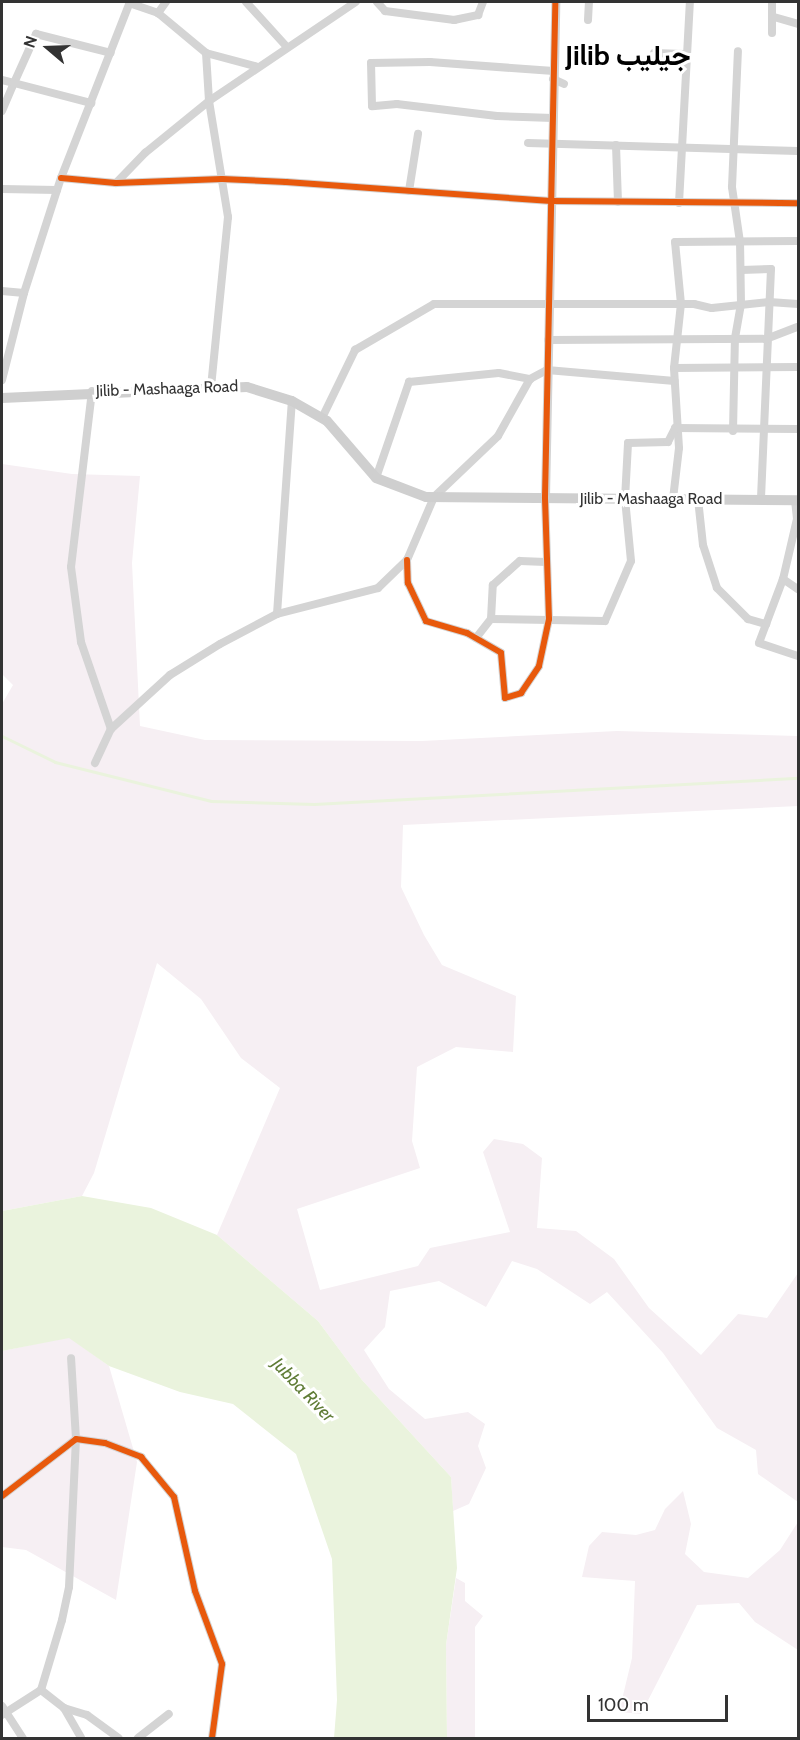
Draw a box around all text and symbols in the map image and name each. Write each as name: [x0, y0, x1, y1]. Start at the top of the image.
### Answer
north arrow: [18, 18, 78, 78]
text: N: [20, 34, 41, 50]
district label: Jilib جيليب: [565, 38, 691, 72]
street label: Jilib - Mashaaga Road: [95, 377, 239, 401]
street label: Jilib - Mashaaga Road: [580, 489, 722, 509]
water label: Jubba River: [267, 1353, 339, 1427]
scale bar: [590, 1683, 731, 1721]
text: 100 m: [598, 1694, 649, 1716]

